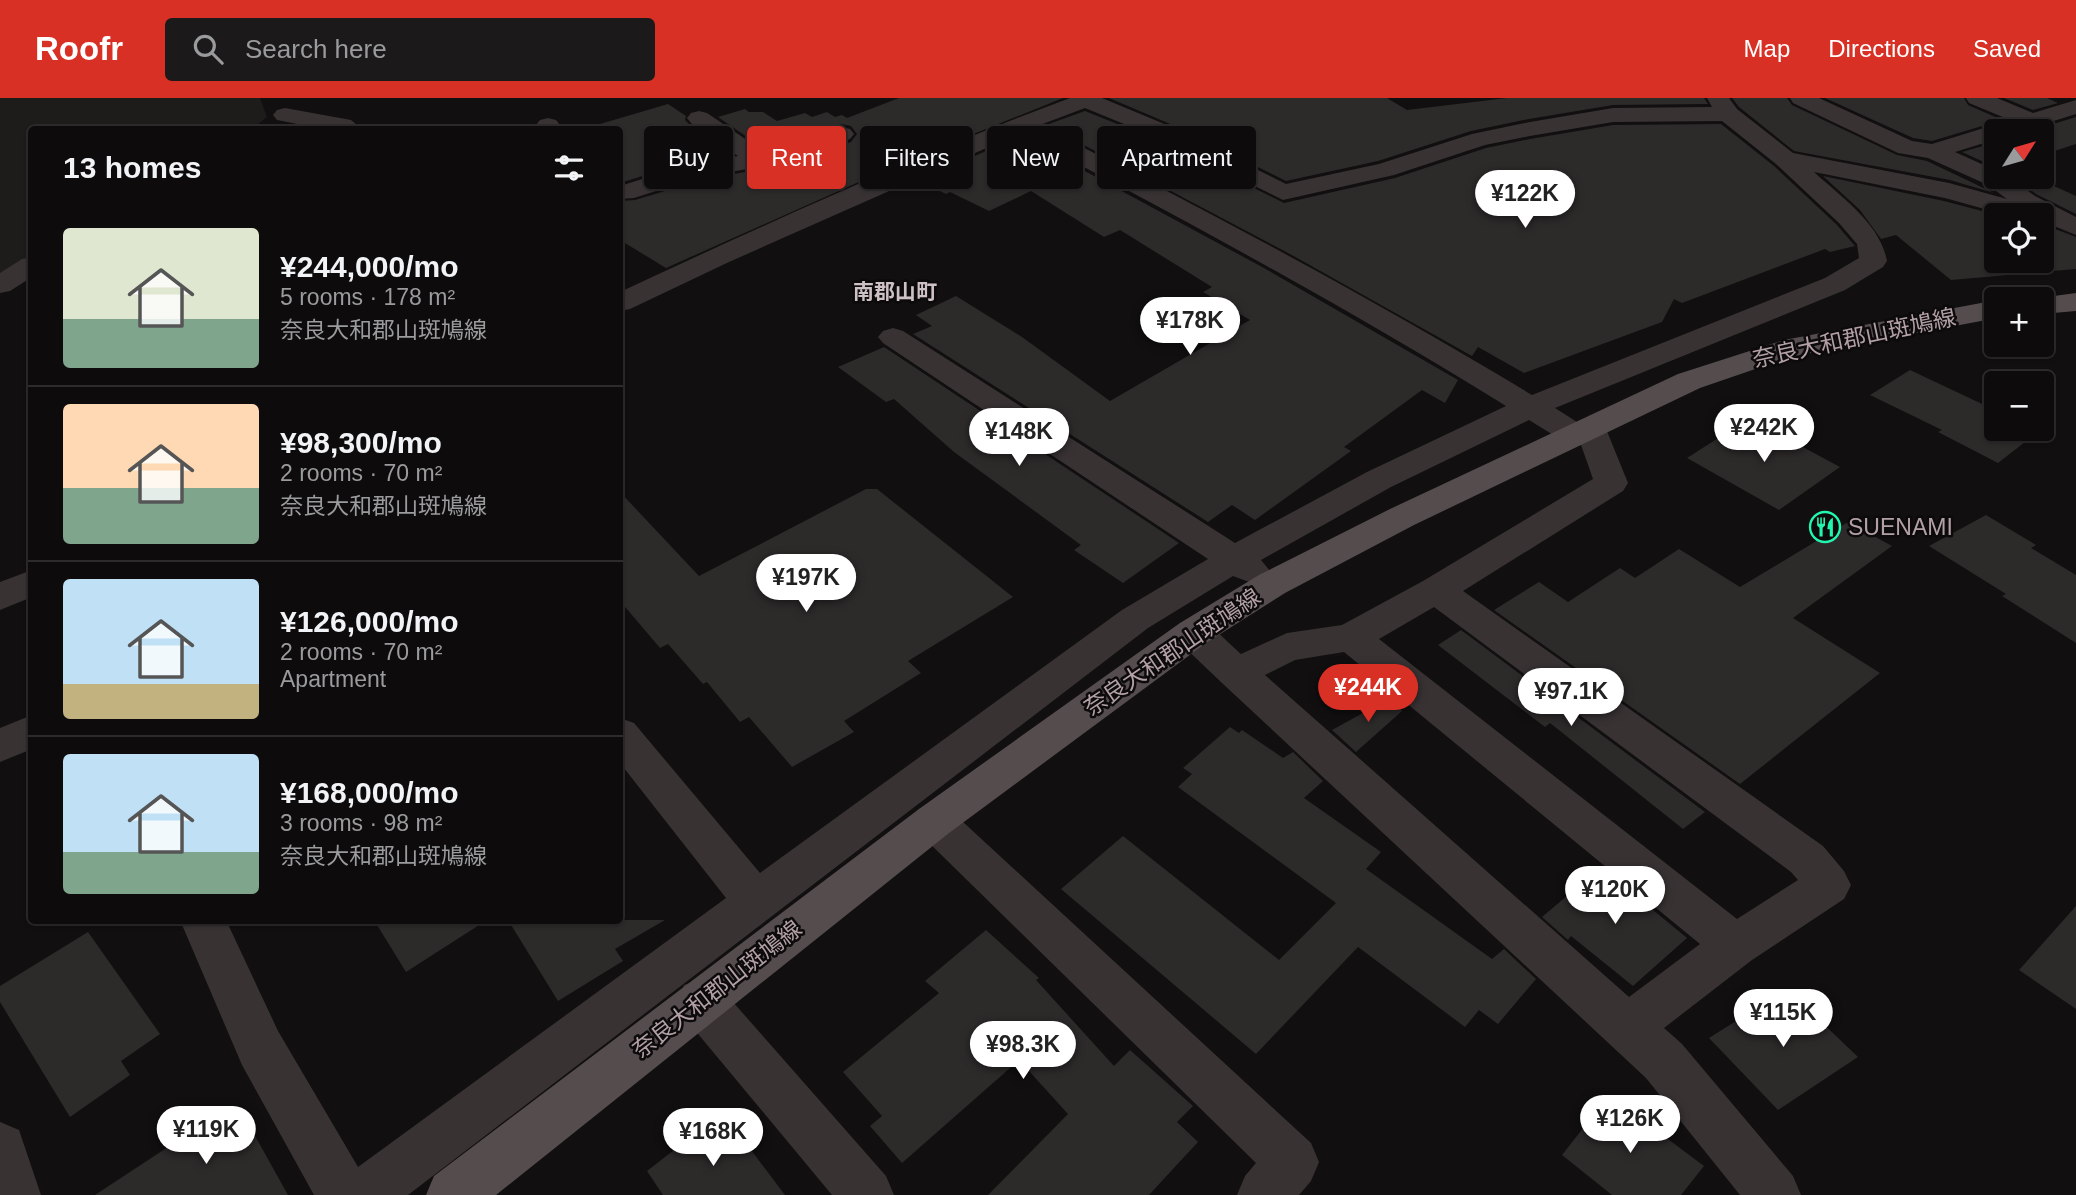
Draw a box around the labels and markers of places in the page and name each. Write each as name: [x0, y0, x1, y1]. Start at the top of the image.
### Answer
pin: ¥122K: [1476, 170, 1574, 230]
pin: ¥178K: [1141, 298, 1239, 357]
pin: ¥242K: [1715, 404, 1813, 464]
pin: ¥148K: [970, 408, 1068, 468]
restaurant icon: SUENAMI: [1808, 510, 1842, 544]
place label: SUENAMI: [1848, 514, 1953, 540]
pin: ¥197K: [757, 554, 855, 614]
pin: ¥244K: [1319, 664, 1417, 724]
pin: ¥97.1K: [1514, 668, 1628, 728]
pin: ¥120K: [1566, 866, 1664, 926]
pin: ¥115K: [1734, 990, 1832, 1049]
pin: ¥98.3K: [966, 1021, 1080, 1081]
pin: ¥126K: [1581, 1096, 1679, 1155]
pin: ¥119K: [157, 1107, 255, 1166]
pin: ¥168K: [664, 1108, 762, 1168]

